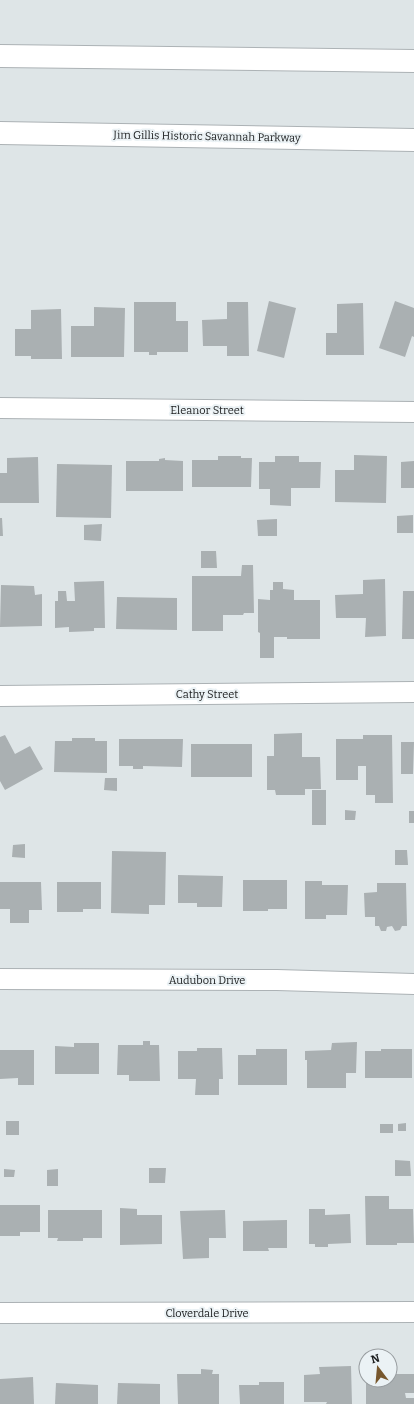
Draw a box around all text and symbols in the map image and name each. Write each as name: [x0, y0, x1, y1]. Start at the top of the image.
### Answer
street label: Jim Gillis Historic Savannah Parkway: [112, 128, 301, 145]
street label: Eleanor Street: [170, 404, 244, 417]
street label: Cathy Street: [176, 688, 238, 701]
street label: Audubon Drive: [169, 974, 245, 987]
street label: Cloverdale Drive: [165, 1307, 249, 1320]
north arrow: [358, 1348, 398, 1388]
text: N: [370, 1351, 382, 1366]

